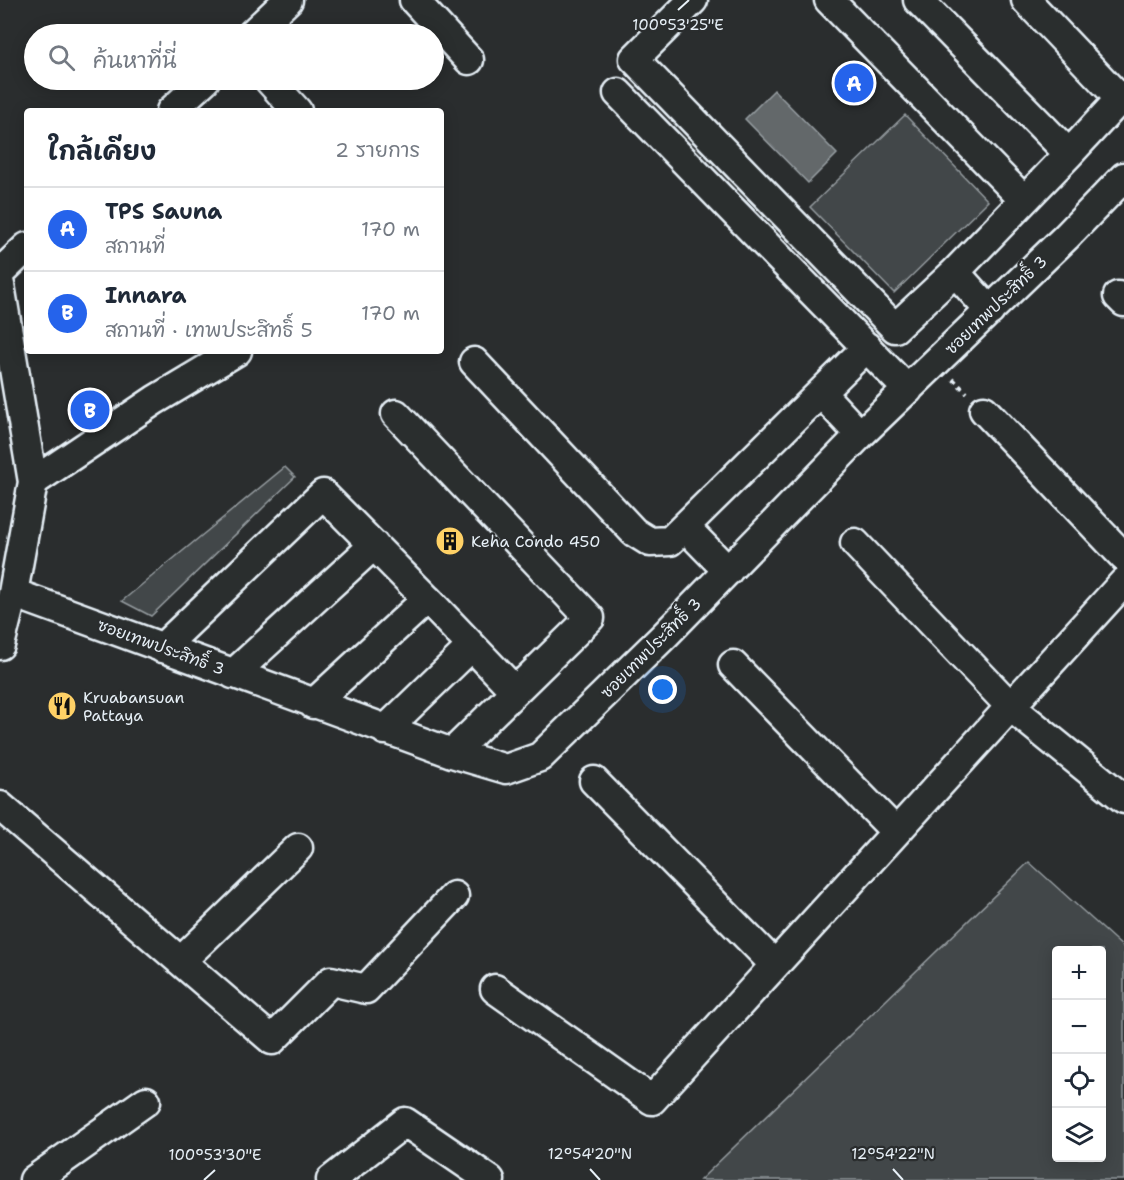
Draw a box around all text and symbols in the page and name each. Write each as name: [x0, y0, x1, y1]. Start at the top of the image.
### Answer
text: 100°53'25"E: [632, 15, 724, 35]
search box: [24, 24, 444, 90]
icon: search: [45, 41, 78, 74]
text: ค้นหาที่นี่: [93, 46, 177, 75]
pin: A: [834, 60, 874, 106]
text: ใกล้เคียง: [48, 133, 156, 168]
text: 2 รายการ: [335, 137, 420, 163]
text: TPS Sauna: [105, 197, 222, 226]
text: A: [60, 216, 75, 242]
text: 170 m: [361, 216, 420, 242]
text: สถานที่: [105, 233, 165, 259]
street label: ซอยเทพประสิทธิ์ 3: [937, 247, 1051, 359]
text: Innara: [105, 281, 187, 310]
text: B: [61, 300, 74, 326]
text: 170 m: [361, 300, 420, 326]
text: สถานที่ · เทพประสิทธิ์ 5: [105, 317, 313, 343]
pin: B: [70, 388, 110, 432]
building icon: Keha Condo 450: [434, 525, 466, 557]
place label: Keha Condo 450: [471, 531, 600, 552]
street label: ซอยเทพประสิทธิ์ 3: [592, 589, 706, 703]
street label: ซอยเทพประสิทธิ์ 3: [95, 609, 229, 680]
your location: [648, 675, 677, 704]
place label: Kruabansuan Pattaya: [83, 687, 184, 726]
restaurant icon: Kruabansuan Pattaya: [46, 690, 78, 722]
map controls: [1052, 946, 1106, 1162]
button: +: [1052, 946, 1106, 1000]
button: −: [1052, 1000, 1106, 1054]
button: locate: [1052, 1054, 1106, 1108]
button: layers: [1052, 1108, 1106, 1162]
text: 12°54'20"N: [548, 1144, 632, 1164]
text: 12°54'22"N: [851, 1144, 935, 1164]
text: 100°53'30"E: [169, 1145, 261, 1165]

